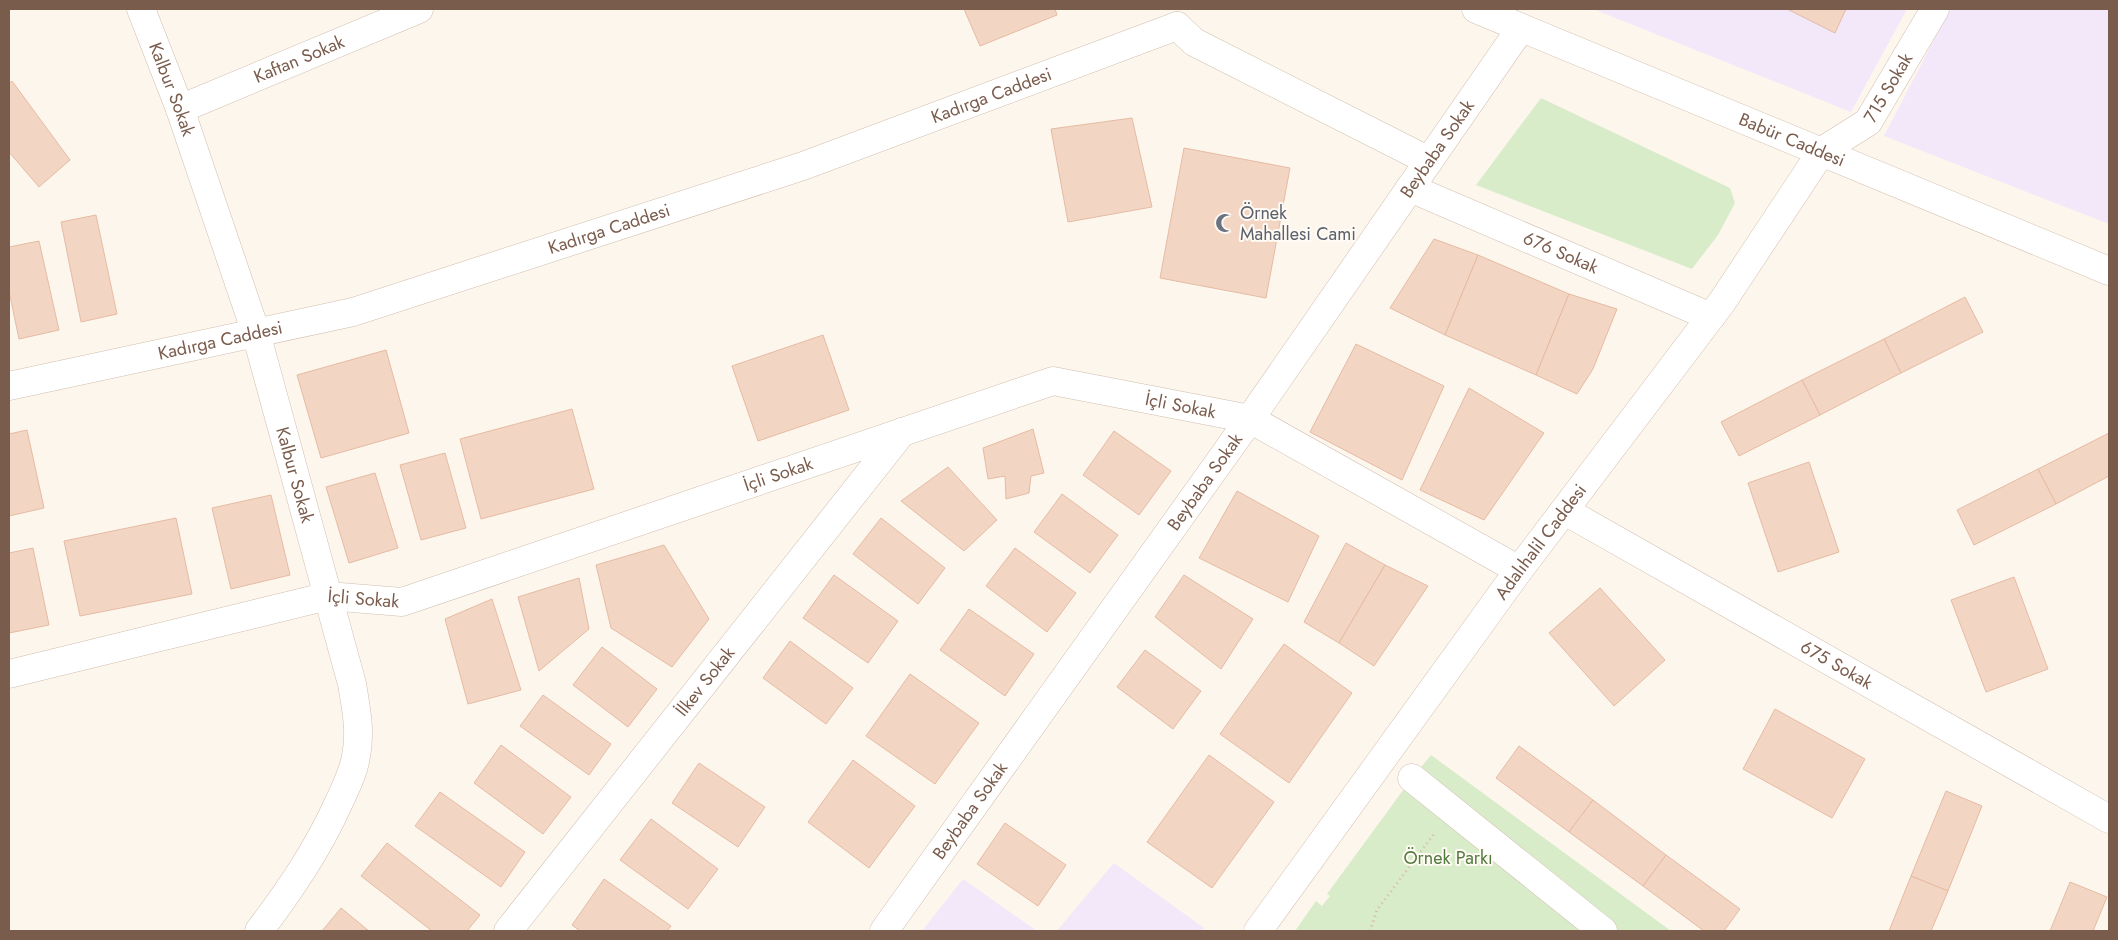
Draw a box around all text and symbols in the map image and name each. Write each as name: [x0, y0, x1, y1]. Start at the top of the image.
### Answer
street label: Kaftan Sokak: [250, 29, 348, 90]
street label: Kalbur Sokak: [142, 39, 201, 140]
street label: 715 Sokak: [1857, 48, 1919, 128]
street label: Kadırga Caddesi: [927, 61, 1055, 130]
street label: Beybaba Sokak: [1394, 94, 1481, 203]
street label: Babür Caddesi: [1735, 106, 1849, 173]
street label: Kadırga Caddesi: [545, 197, 673, 261]
place label: Örnek Mahallesi Cami: [1240, 200, 1356, 247]
mosque icon: Örnek Mahallesi Cami: [1214, 212, 1236, 234]
street label: 676 Sokak: [1519, 225, 1603, 280]
street label: Kadırga Caddesi: [155, 315, 285, 367]
street label: İçli Sokak: [1143, 386, 1218, 425]
street label: Kalbur Sokak: [269, 424, 320, 526]
street label: Beybaba Sokak: [1161, 428, 1249, 536]
street label: İçli Sokak: [740, 450, 816, 498]
street label: Adalıhalil Caddesi: [1489, 478, 1593, 605]
street label: İçli Sokak: [327, 583, 400, 615]
street label: 675 Sokak: [1795, 634, 1878, 696]
street label: İlkev Sokak: [669, 641, 741, 722]
street label: Beybaba Sokak: [926, 756, 1014, 865]
park label: Örnek Parkı: [1403, 845, 1493, 871]

